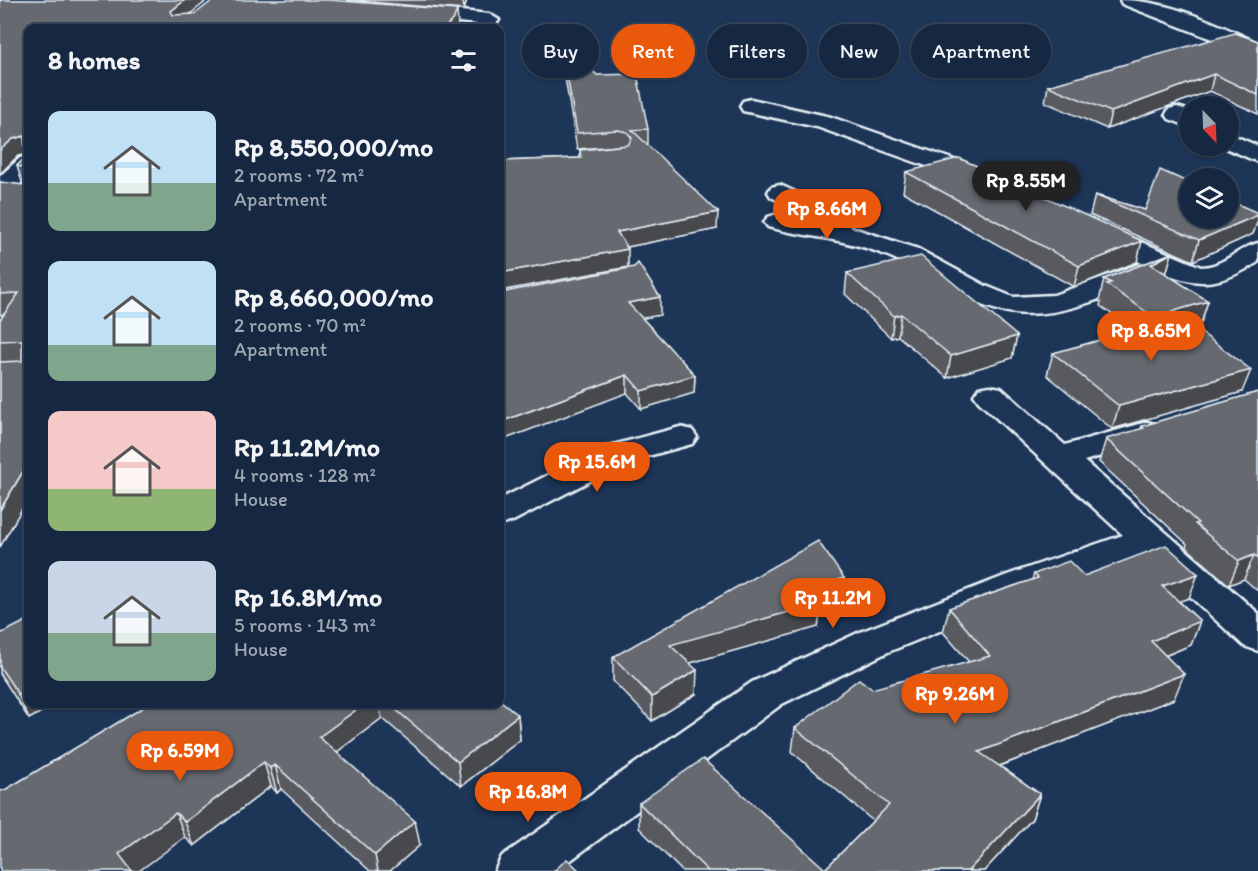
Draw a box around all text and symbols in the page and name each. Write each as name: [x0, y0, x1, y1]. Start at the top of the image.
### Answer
chip: Buy: [522, 24, 599, 78]
chip: Rent: [611, 24, 695, 78]
chip: Filters: [707, 24, 807, 78]
chip: New: [819, 24, 899, 78]
chip: Apartment: [911, 24, 1051, 78]
text: 8 homes: [48, 44, 140, 76]
icon: filters: [447, 44, 480, 77]
north arrow: [1179, 96, 1239, 156]
map controls: [1179, 96, 1239, 228]
text: Rp 8,550,000/mo: [234, 131, 433, 163]
icon: home: [96, 135, 168, 207]
pin: Rp 8.55M: [964, 161, 1088, 212]
text: 2 rooms · 72 m²: [234, 163, 364, 187]
text: Rp 8.55M: [986, 168, 1066, 192]
button: layers: [1179, 168, 1239, 228]
text: Apartment: [234, 187, 327, 211]
pin: Rp 8.66M: [765, 189, 889, 240]
text: Rp 8.66M: [787, 196, 867, 220]
text: Rp 8,660,000/mo: [234, 281, 433, 313]
icon: home: [96, 285, 168, 357]
pin: Rp 8.65M: [1089, 311, 1213, 362]
text: 2 rooms · 70 m²: [234, 313, 366, 337]
text: Rp 8.65M: [1111, 318, 1191, 342]
text: Apartment: [234, 337, 327, 361]
text: Rp 11.2M/mo: [234, 431, 380, 463]
icon: home: [96, 435, 168, 507]
pin: Rp 15.6M: [535, 442, 659, 493]
text: Rp 15.6M: [558, 449, 636, 473]
text: 4 rooms · 128 m²: [234, 463, 376, 487]
text: House: [234, 487, 288, 511]
pin: Rp 11.2M: [771, 578, 895, 629]
text: Rp 16.8M/mo: [234, 581, 382, 613]
icon: home: [96, 585, 168, 657]
text: Rp 11.2M: [795, 585, 871, 609]
text: 5 rooms · 143 m²: [234, 613, 376, 637]
text: House: [234, 637, 288, 661]
pin: Rp 9.26M: [893, 674, 1017, 725]
text: Rp 9.26M: [915, 681, 995, 705]
pin: Rp 6.59M: [118, 731, 242, 782]
text: Rp 6.59M: [140, 738, 220, 762]
pin: Rp 16.8M: [466, 772, 590, 823]
text: Rp 16.8M: [489, 779, 567, 803]

